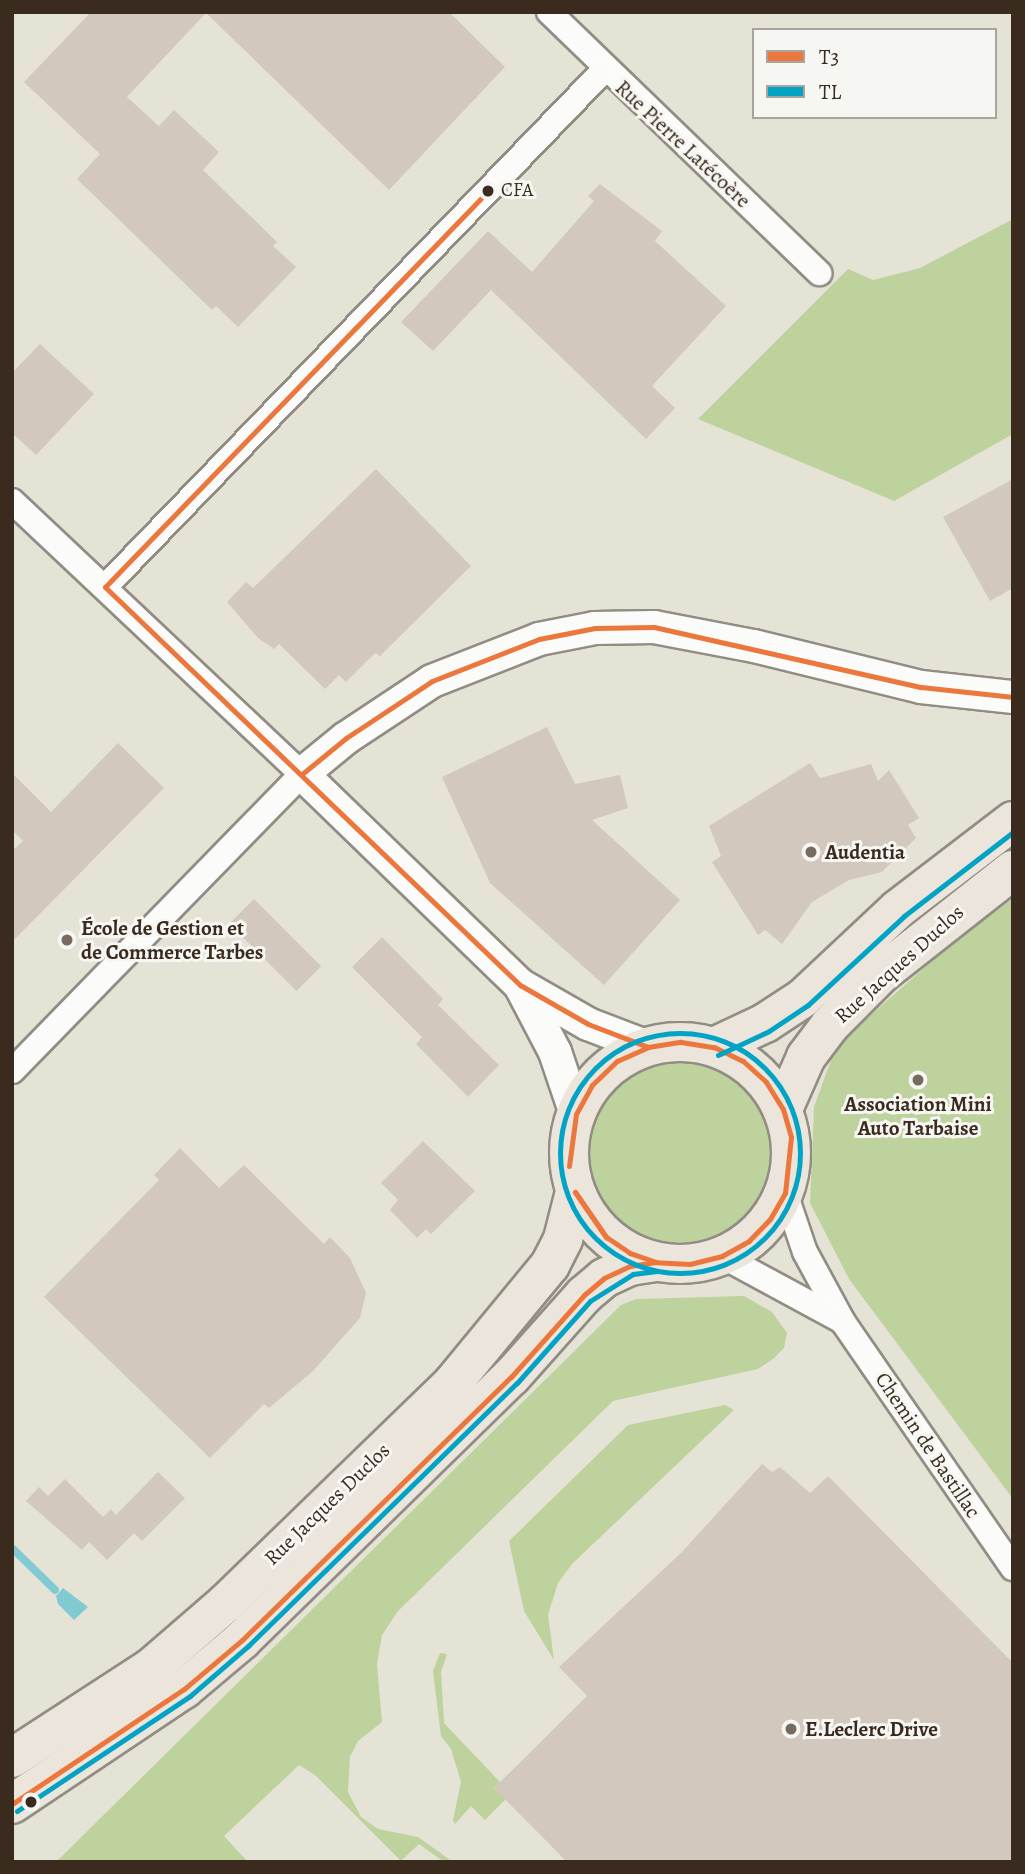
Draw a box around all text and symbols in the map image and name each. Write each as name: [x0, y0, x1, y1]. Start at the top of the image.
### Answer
legend: [752, 28, 997, 119]
text: T3: [819, 43, 839, 71]
street label: Rue Pierre Latécoère: [610, 75, 756, 213]
text: TL: [819, 78, 841, 106]
place label: CFA: [501, 180, 533, 202]
marker: CFA: [481, 184, 495, 198]
place label: Audentia: [825, 839, 905, 865]
marker: Audentia: [803, 844, 819, 860]
street label: Rue Jacques Duclos: [829, 899, 969, 1029]
place label: École de Gestion et de Commerce Tarbes: [81, 915, 263, 965]
marker: École de Gestion et de Commerce Tarbes: [59, 932, 75, 948]
marker: Association Mini Auto Tarbaise: [910, 1072, 926, 1088]
place label: Association Mini Auto Tarbaise: [844, 1091, 992, 1141]
street label: Chemin de Bastillac: [870, 1367, 986, 1523]
street label: Rue Jacques Duclos: [259, 1438, 395, 1570]
place label: E.Leclerc Drive: [805, 1716, 938, 1742]
marker: E.Leclerc Drive: [783, 1721, 799, 1737]
unlabelled marker: [24, 1795, 38, 1809]

